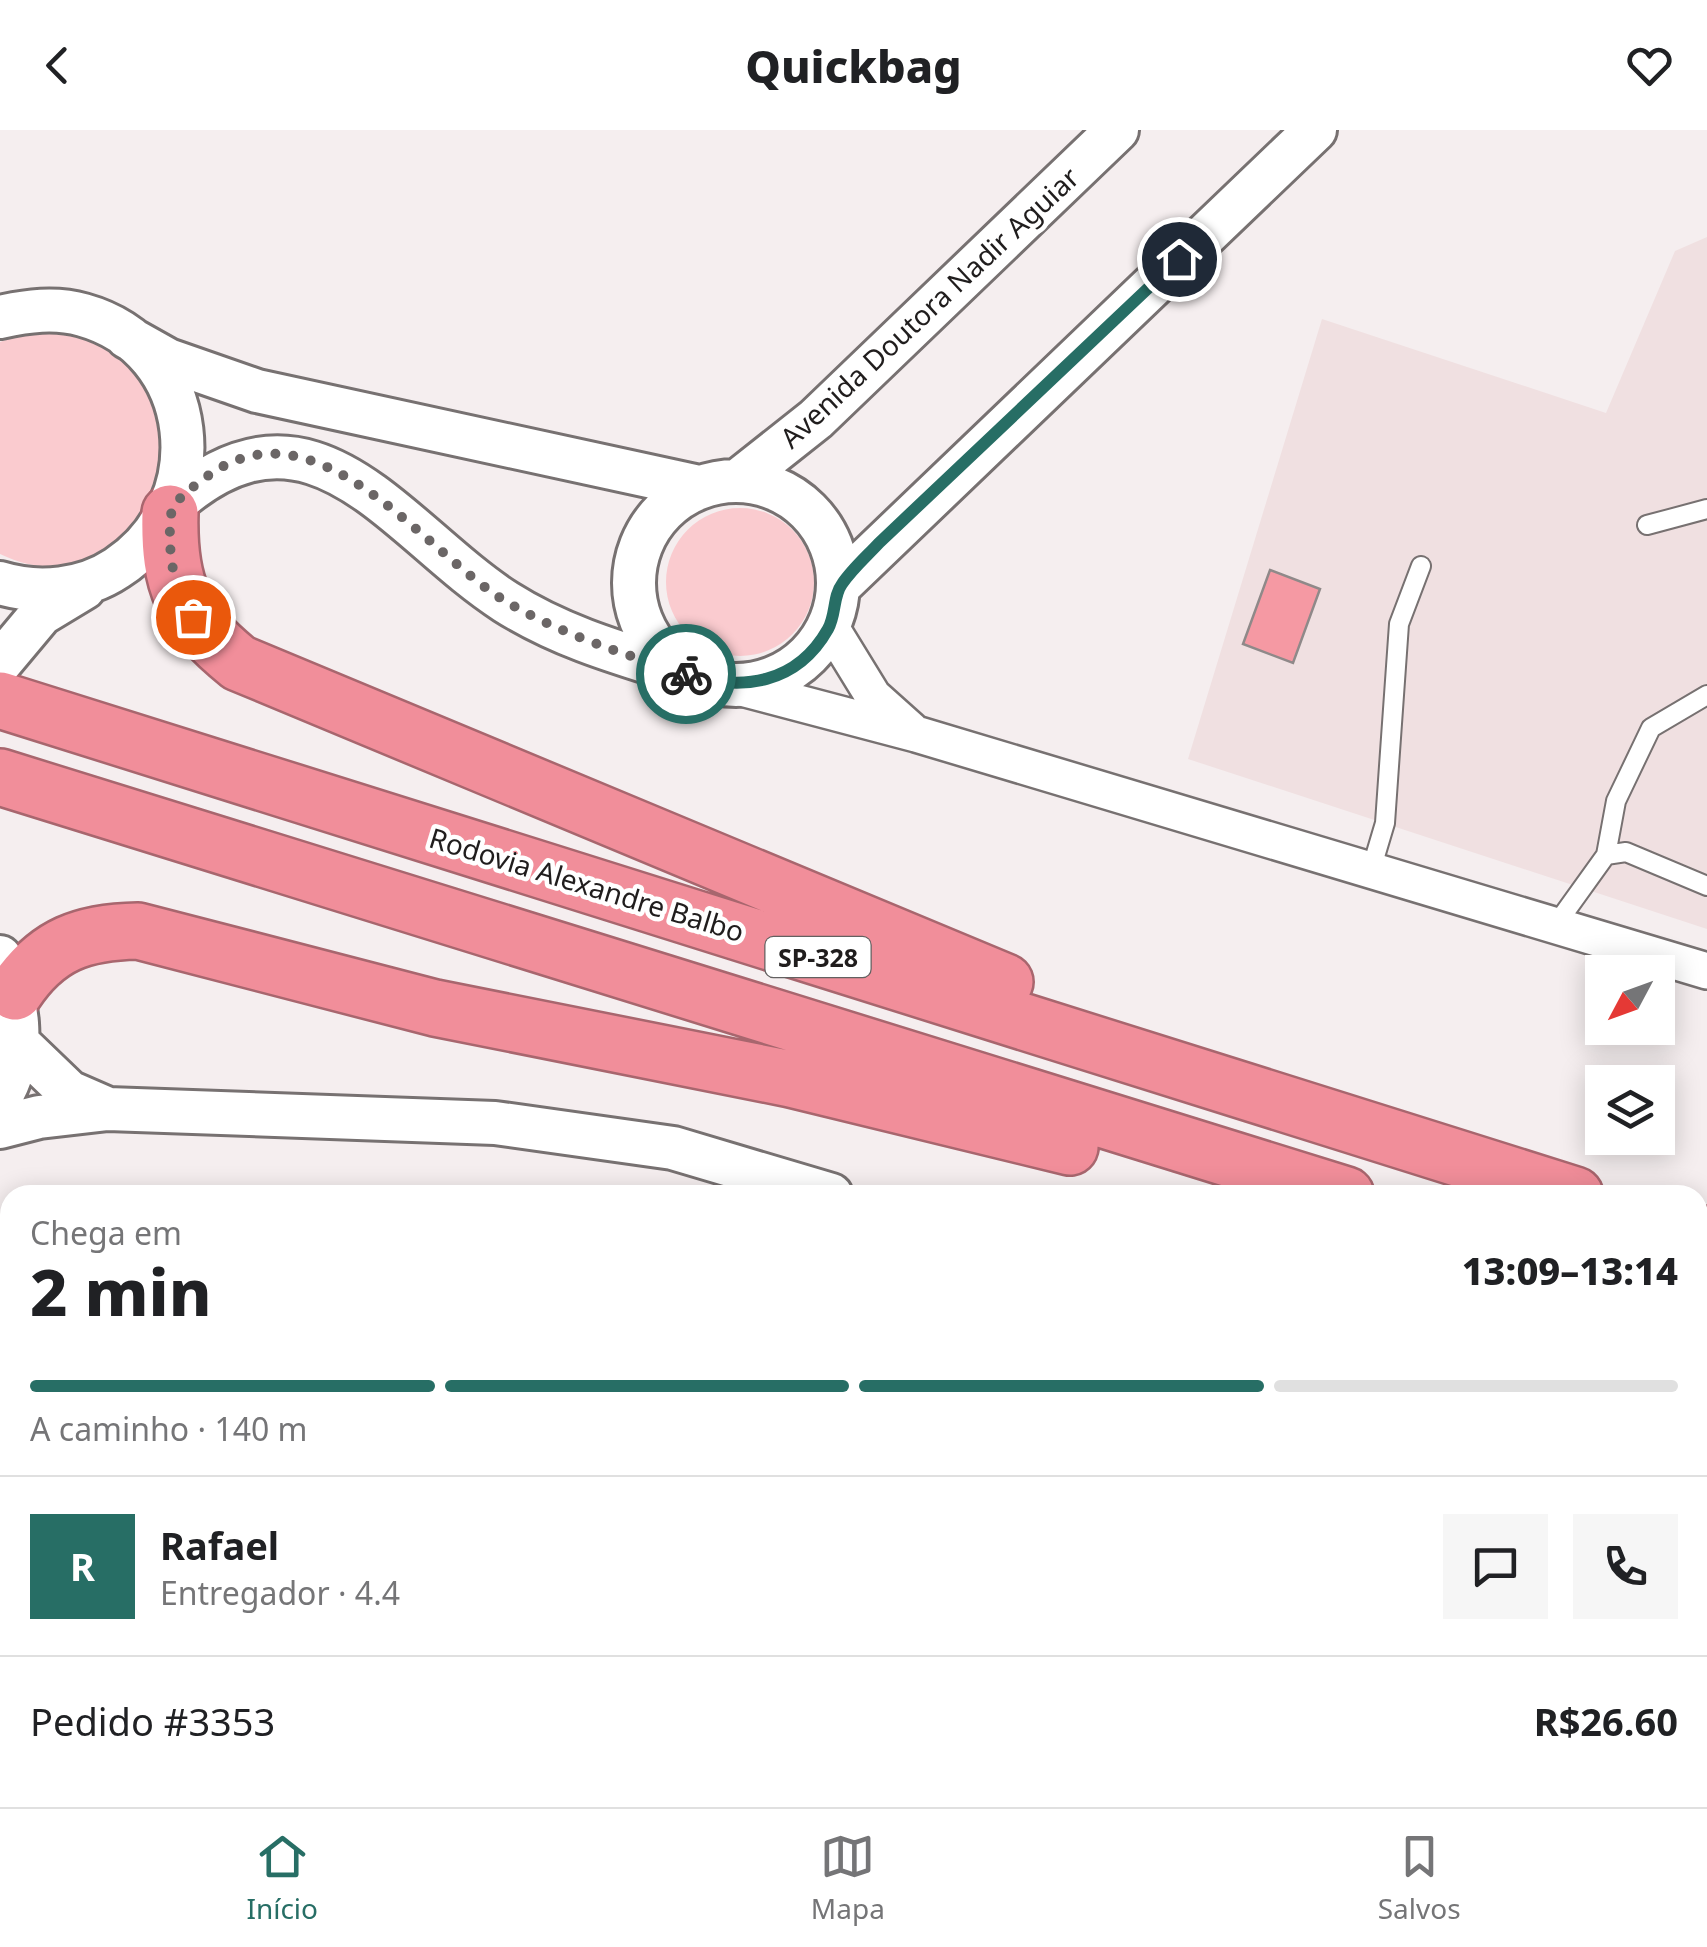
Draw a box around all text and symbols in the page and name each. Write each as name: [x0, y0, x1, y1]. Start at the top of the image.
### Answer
text: Quickbag: [745, 35, 962, 96]
icon: back: [30, 38, 85, 93]
icon: heart: [1622, 38, 1677, 93]
street label: Avenida Doutora Nadir Aguiar: [771, 158, 1087, 456]
pin: [1137, 217, 1222, 302]
icon: home: [1152, 232, 1207, 287]
pin: [151, 575, 236, 660]
icon: bag: [166, 590, 221, 645]
courier: [636, 624, 736, 724]
icon: bike: [659, 647, 714, 702]
street label: Rodovia Alexandre Balbo: [425, 818, 749, 950]
road number: SP-328: [766, 937, 870, 977]
north arrow: [1585, 955, 1675, 1045]
map controls: [1585, 955, 1675, 1155]
button: layers: [1585, 1065, 1675, 1155]
text: Chega em: [30, 1211, 182, 1254]
text: 13:09–13:14: [1462, 1244, 1678, 1296]
text: 2 min: [30, 1247, 212, 1335]
text: A caminho · 140 m: [30, 1407, 308, 1450]
button: chat: [1443, 1514, 1548, 1619]
button: phone: [1573, 1514, 1678, 1619]
text: Rafael: [160, 1519, 279, 1571]
text: R: [70, 1540, 95, 1592]
text: Entregador · 4.4: [160, 1571, 400, 1614]
text: Pedido #3353: [30, 1695, 275, 1747]
text: R$26.60: [1534, 1695, 1678, 1747]
tab: Início: [246, 1829, 318, 1927]
tab: Mapa: [811, 1829, 885, 1927]
tab: Salvos: [1378, 1829, 1461, 1927]

